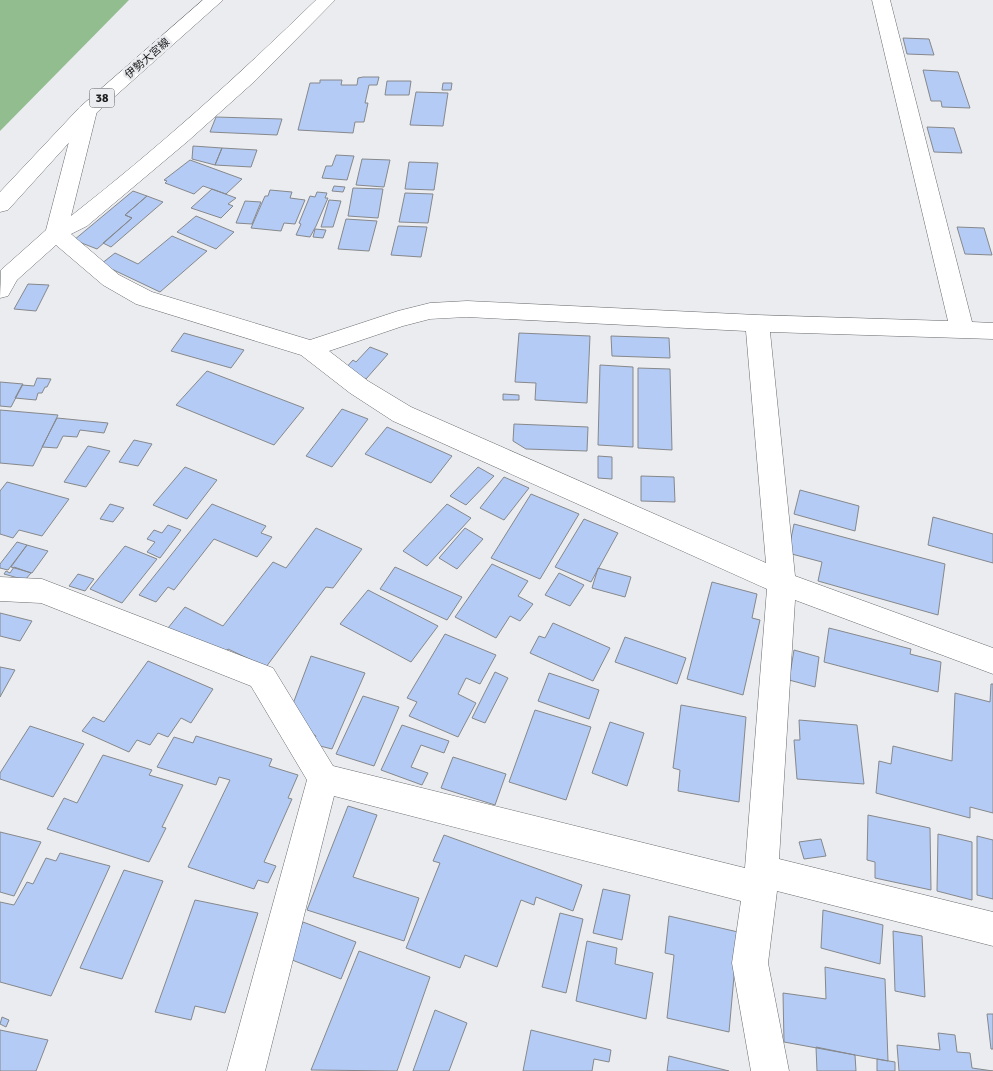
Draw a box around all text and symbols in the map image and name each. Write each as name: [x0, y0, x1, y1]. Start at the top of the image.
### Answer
street label: 伊勢大宮線: [122, 35, 172, 81]
road number: 38: [90, 89, 114, 108]

